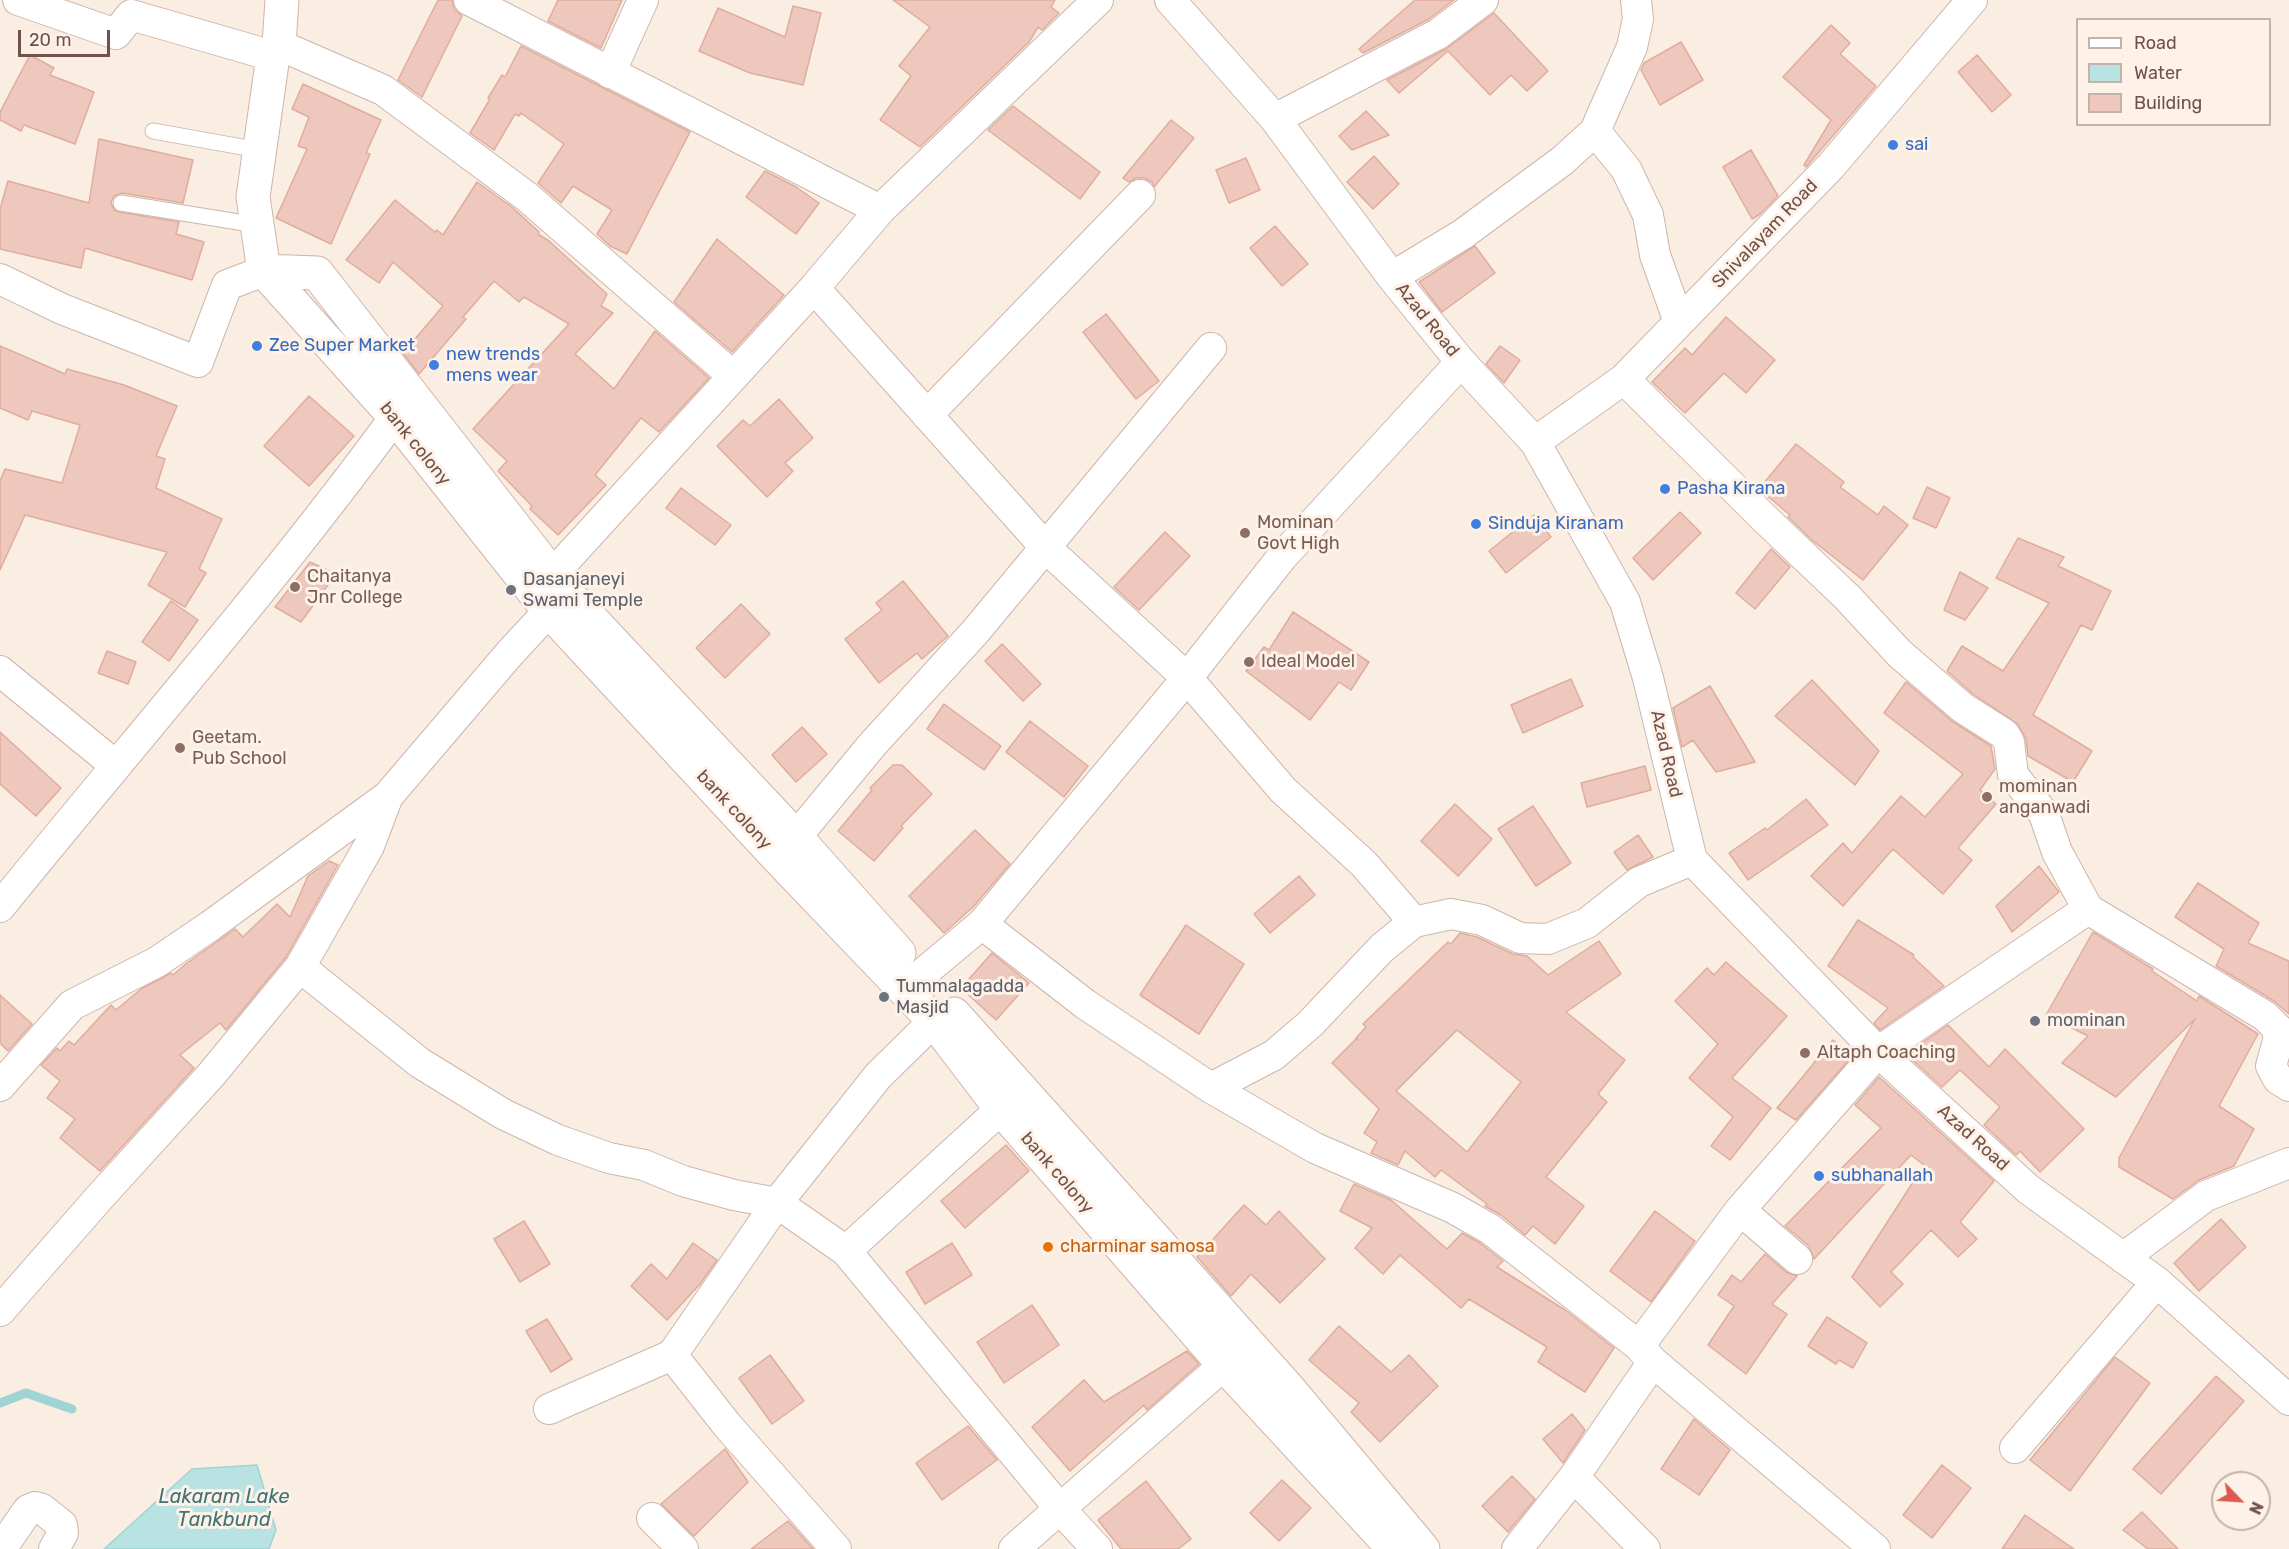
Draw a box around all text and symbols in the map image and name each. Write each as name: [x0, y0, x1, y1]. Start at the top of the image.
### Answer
scale bar: [21, 18, 112, 56]
legend: [2076, 18, 2271, 126]
text: 20 m: [29, 29, 71, 51]
text: Road: [2134, 32, 2177, 54]
text: Water: [2134, 62, 2182, 84]
text: Building: [2134, 92, 2202, 114]
place label: sai: [1905, 134, 1928, 156]
marker: sai: [1886, 138, 1900, 152]
street label: Shivalayam Road: [1708, 175, 1822, 293]
street label: Azad Road: [1391, 279, 1463, 361]
place label: Zee Super Market: [269, 335, 415, 357]
marker: Zee Super Market: [250, 339, 264, 353]
place label: new trends mens wear: [446, 344, 540, 386]
marker: new trends mens wear: [427, 358, 441, 372]
street label: bank colony: [375, 398, 455, 490]
place label: Pasha Kirana: [1677, 478, 1785, 500]
marker: Pasha Kirana: [1658, 482, 1672, 496]
place label: Mominan Govt High: [1257, 512, 1340, 554]
place label: Sinduja Kiranam: [1488, 513, 1624, 535]
marker: Sinduja Kiranam: [1469, 517, 1483, 531]
marker: Mominan Govt High: [1238, 526, 1252, 540]
place label: Chaitanya Jnr College: [307, 566, 403, 608]
place label: Dasanjaneyi Swami Temple: [523, 569, 643, 612]
marker: Chaitanya Jnr College: [288, 580, 302, 594]
marker: Dasanjaneyi Swami Temple: [504, 583, 518, 597]
place label: Ideal Model: [1261, 651, 1355, 673]
marker: Ideal Model: [1242, 655, 1256, 669]
street label: Azad Road: [1645, 708, 1687, 800]
place label: Geetam. Pub School: [192, 727, 287, 770]
marker: Geetam. Pub School: [173, 741, 187, 755]
street label: bank colony: [692, 766, 776, 854]
place label: mominan anganwadi: [1999, 776, 2090, 818]
marker: mominan anganwadi: [1980, 790, 1994, 804]
place label: Tummalagadda Masjid: [896, 976, 1024, 1018]
marker: Tummalagadda Masjid: [877, 990, 891, 1004]
place label: mominan: [2047, 1010, 2125, 1032]
marker: mominan: [2028, 1014, 2042, 1028]
place label: Altaph Coaching: [1817, 1042, 1956, 1064]
marker: Altaph Coaching: [1798, 1046, 1812, 1060]
street label: Azad Road: [1933, 1100, 2013, 1176]
street label: bank colony: [1016, 1128, 1098, 1218]
place label: subhanallah: [1831, 1165, 1933, 1187]
marker: subhanallah: [1812, 1169, 1826, 1183]
place label: charminar samosa: [1060, 1236, 1215, 1258]
marker: charminar samosa: [1041, 1240, 1055, 1254]
north arrow: [2211, 1471, 2271, 1531]
water label: Lakaram Lake Tankbund: [159, 1485, 289, 1532]
text: N: [2245, 1499, 2267, 1517]

